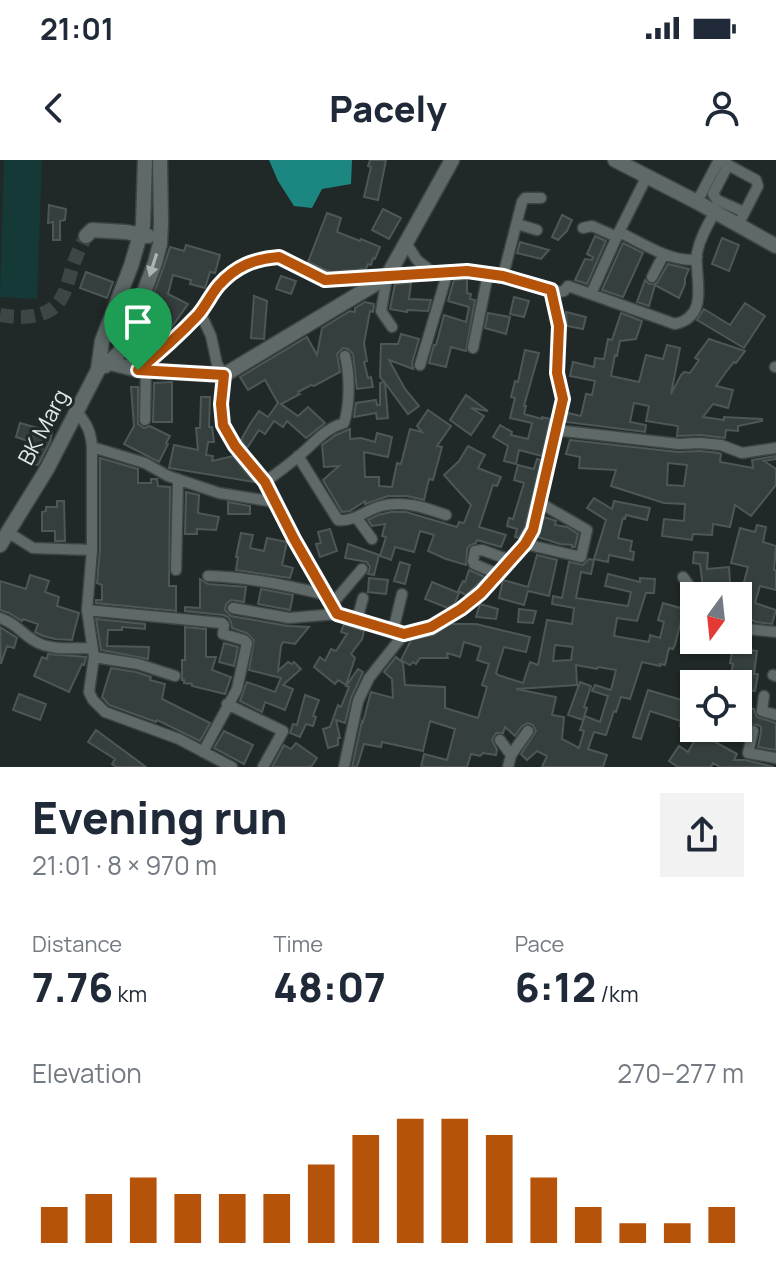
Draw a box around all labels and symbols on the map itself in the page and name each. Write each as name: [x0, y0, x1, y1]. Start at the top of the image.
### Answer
one-way arrow: [147, 253, 159, 277]
pin: [104, 288, 172, 370]
street label: BK Marg: [11, 384, 75, 470]
north arrow: [680, 582, 752, 654]

